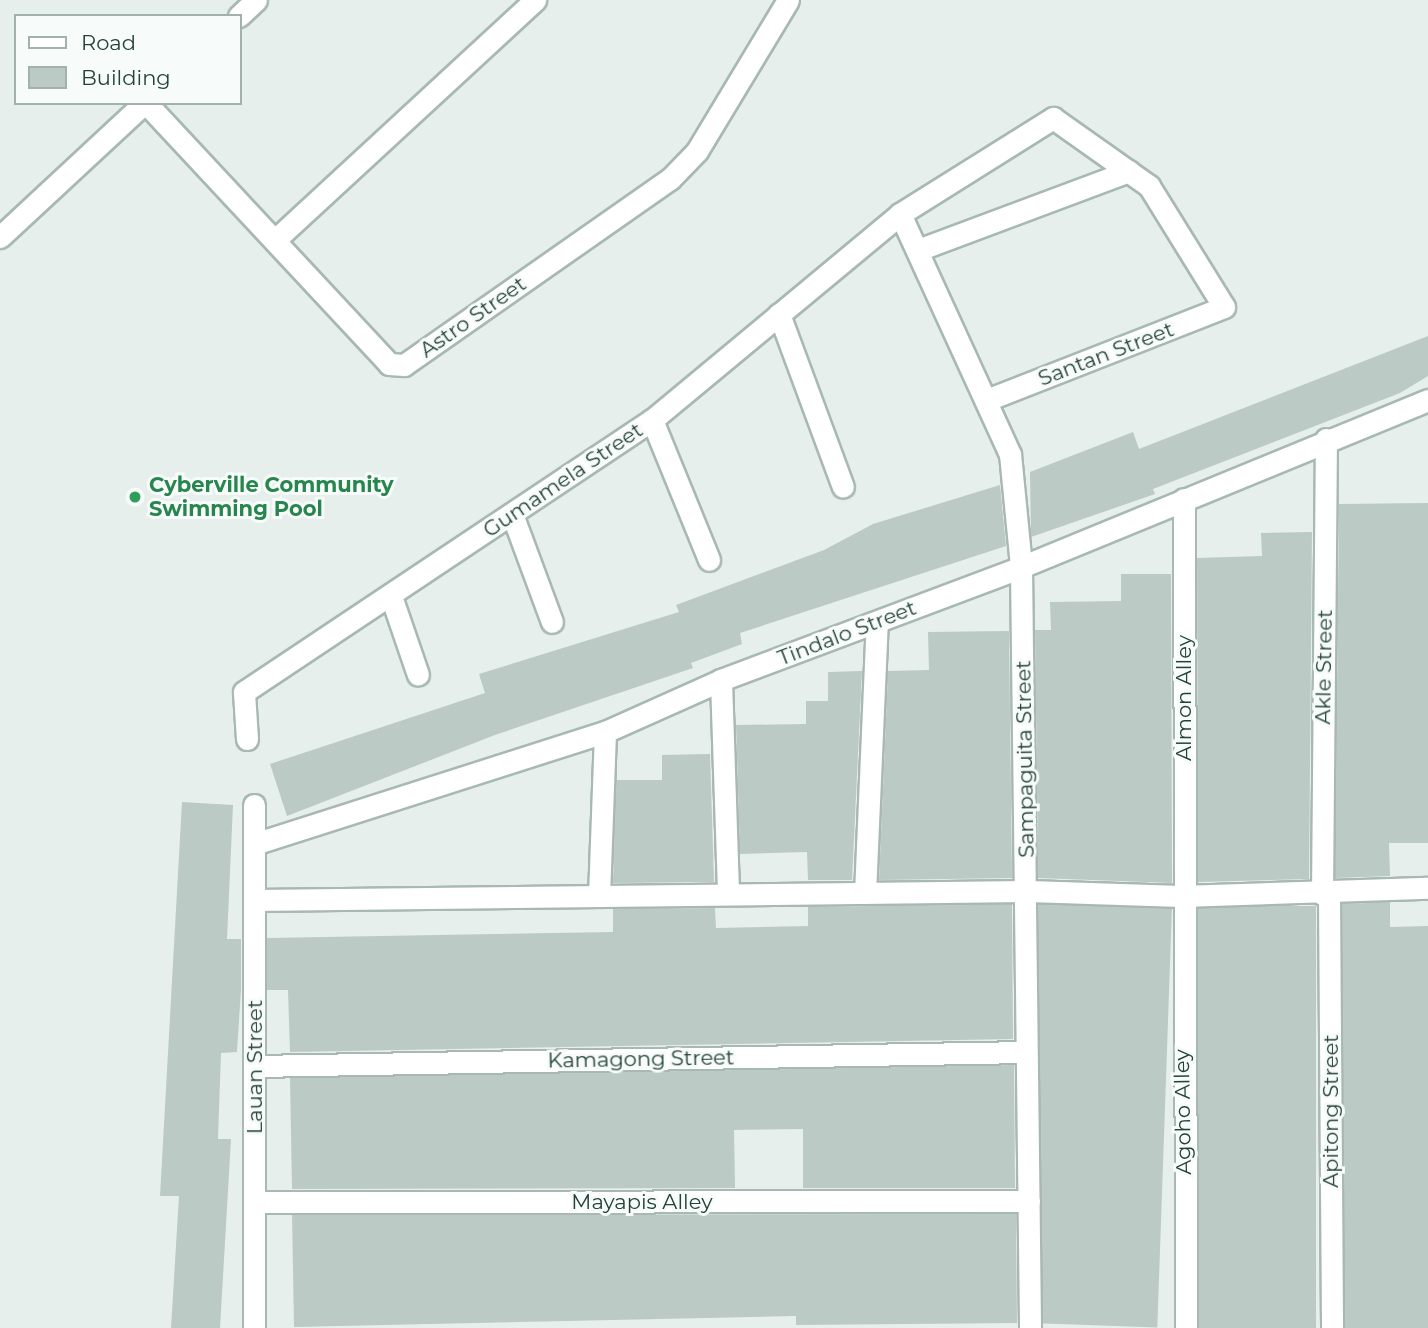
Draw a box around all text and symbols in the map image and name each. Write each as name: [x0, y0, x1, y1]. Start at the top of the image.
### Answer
legend: [14, 14, 242, 105]
text: Road: [81, 30, 136, 55]
text: Building: [81, 65, 171, 90]
street label: Astro Street: [415, 271, 531, 363]
street label: Santan Street: [1035, 317, 1177, 391]
street label: Gumamela Street: [478, 417, 648, 543]
place label: Cyberville Community Swimming Pool: [149, 472, 394, 522]
marker: Cyberville Community Swimming Pool: [127, 489, 143, 505]
street label: Tindalo Street: [774, 595, 920, 671]
street label: Akle Street: [1310, 609, 1338, 725]
street label: Almon Alley: [1171, 635, 1197, 761]
street label: Sampaguita Street: [1011, 660, 1039, 858]
street label: Lauan Street: [242, 1000, 268, 1134]
street label: Apitong Street: [1318, 1034, 1344, 1188]
street label: Kamagong Street: [547, 1045, 735, 1073]
street label: Agoho Alley: [1169, 1049, 1197, 1175]
street label: Mayapis Alley: [571, 1189, 713, 1215]

